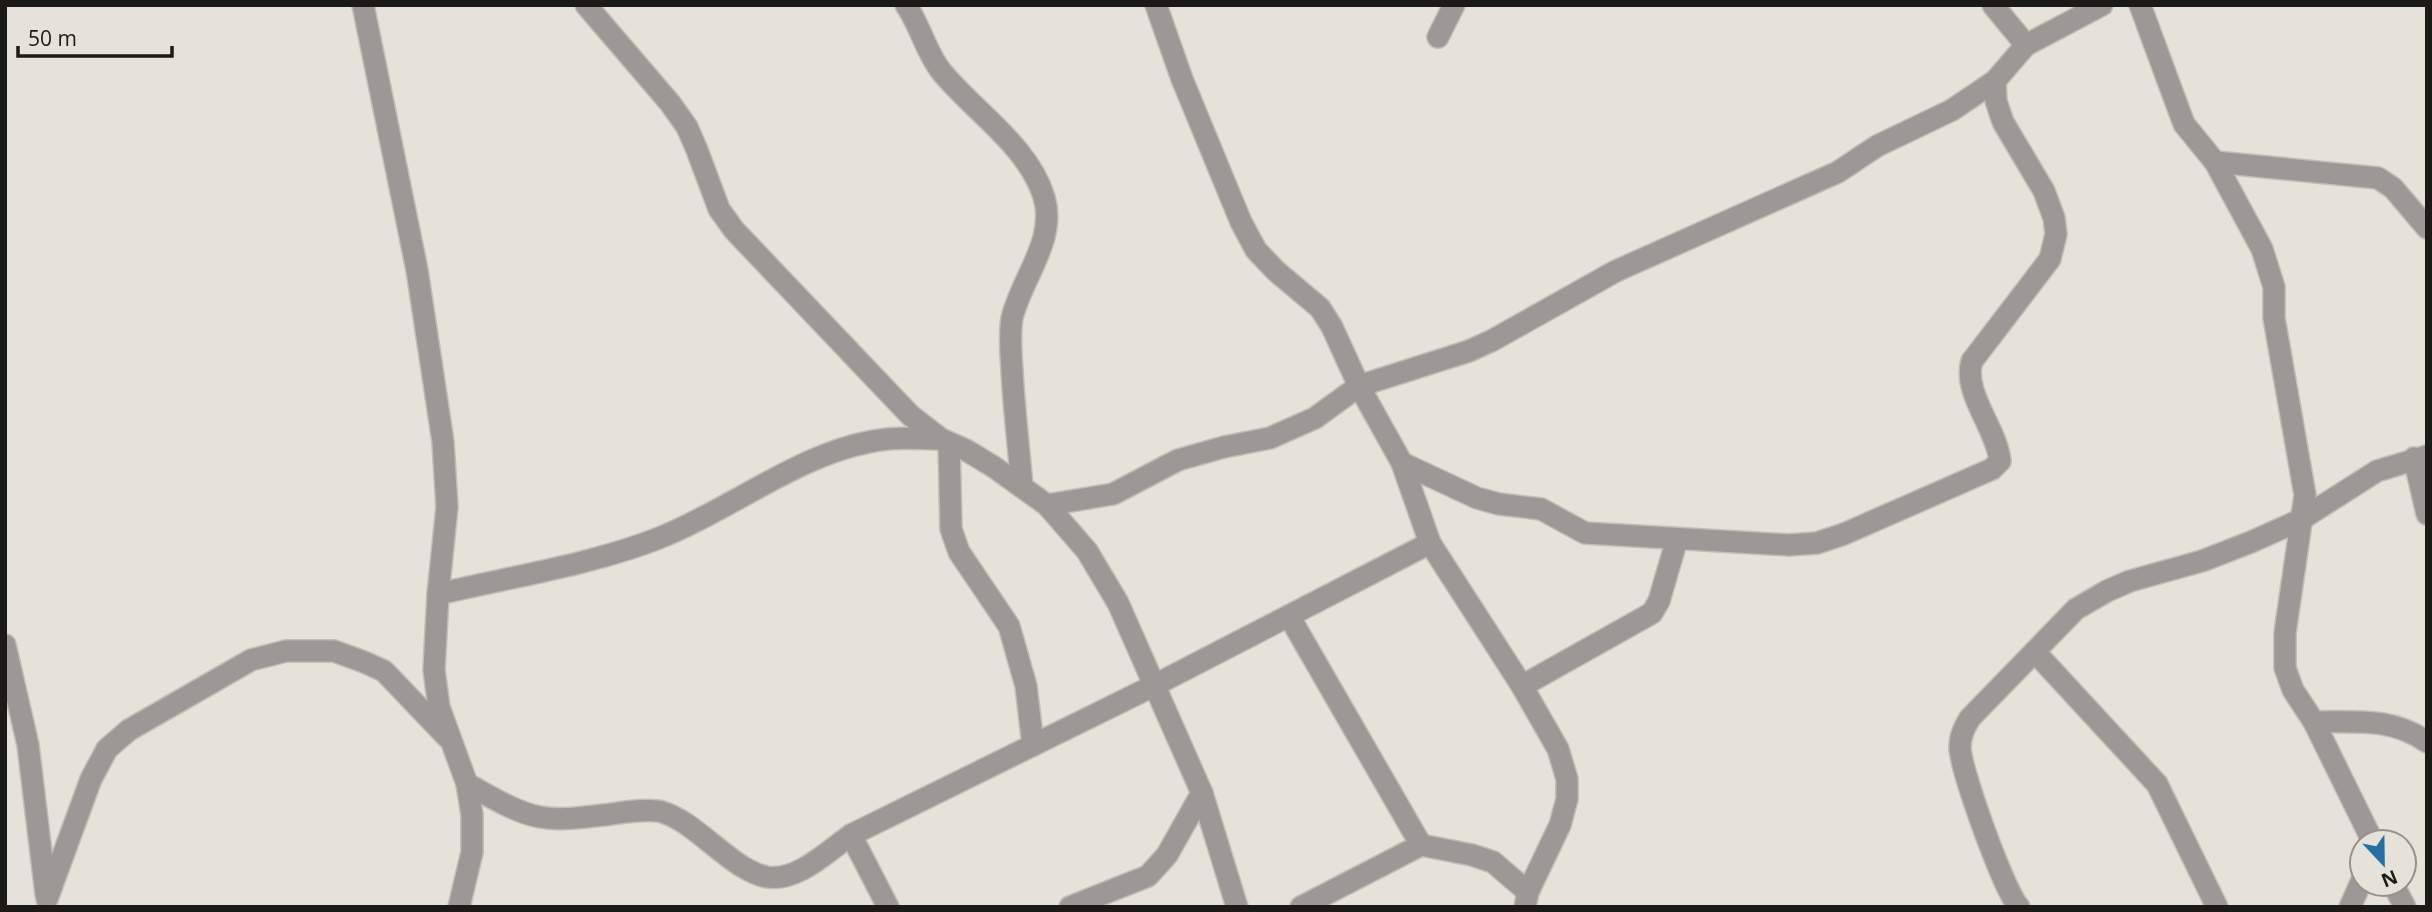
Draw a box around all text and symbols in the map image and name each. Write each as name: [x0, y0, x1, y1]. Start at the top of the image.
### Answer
scale bar: [18, 14, 172, 58]
text: 50 m: [28, 24, 77, 52]
north arrow: [2348, 828, 2418, 898]
text: N: [2377, 864, 2401, 894]

